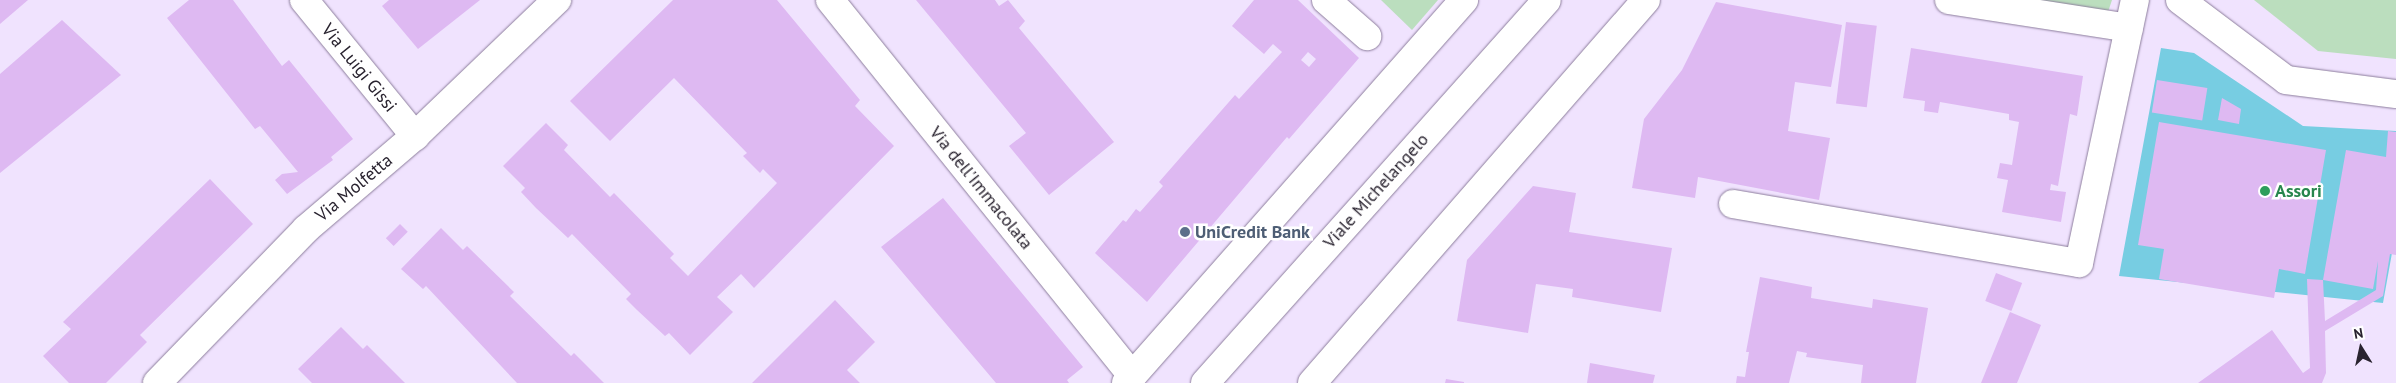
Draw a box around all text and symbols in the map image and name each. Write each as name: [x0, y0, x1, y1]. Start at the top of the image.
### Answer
street label: Via Luigi Gissi: [317, 19, 401, 117]
street label: Via dell'Immacolata: [925, 122, 1037, 254]
street label: Viale Michelangelo: [1319, 129, 1433, 253]
street label: Via Molfetta: [311, 150, 397, 226]
place label: Assori: [2275, 180, 2322, 202]
marker: Assori: [2259, 185, 2271, 197]
place label: UniCredit Bank: [1195, 221, 1310, 243]
marker: UniCredit Bank: [1179, 226, 1191, 238]
north arrow: [2336, 323, 2386, 373]
text: N: [2352, 324, 2364, 343]

